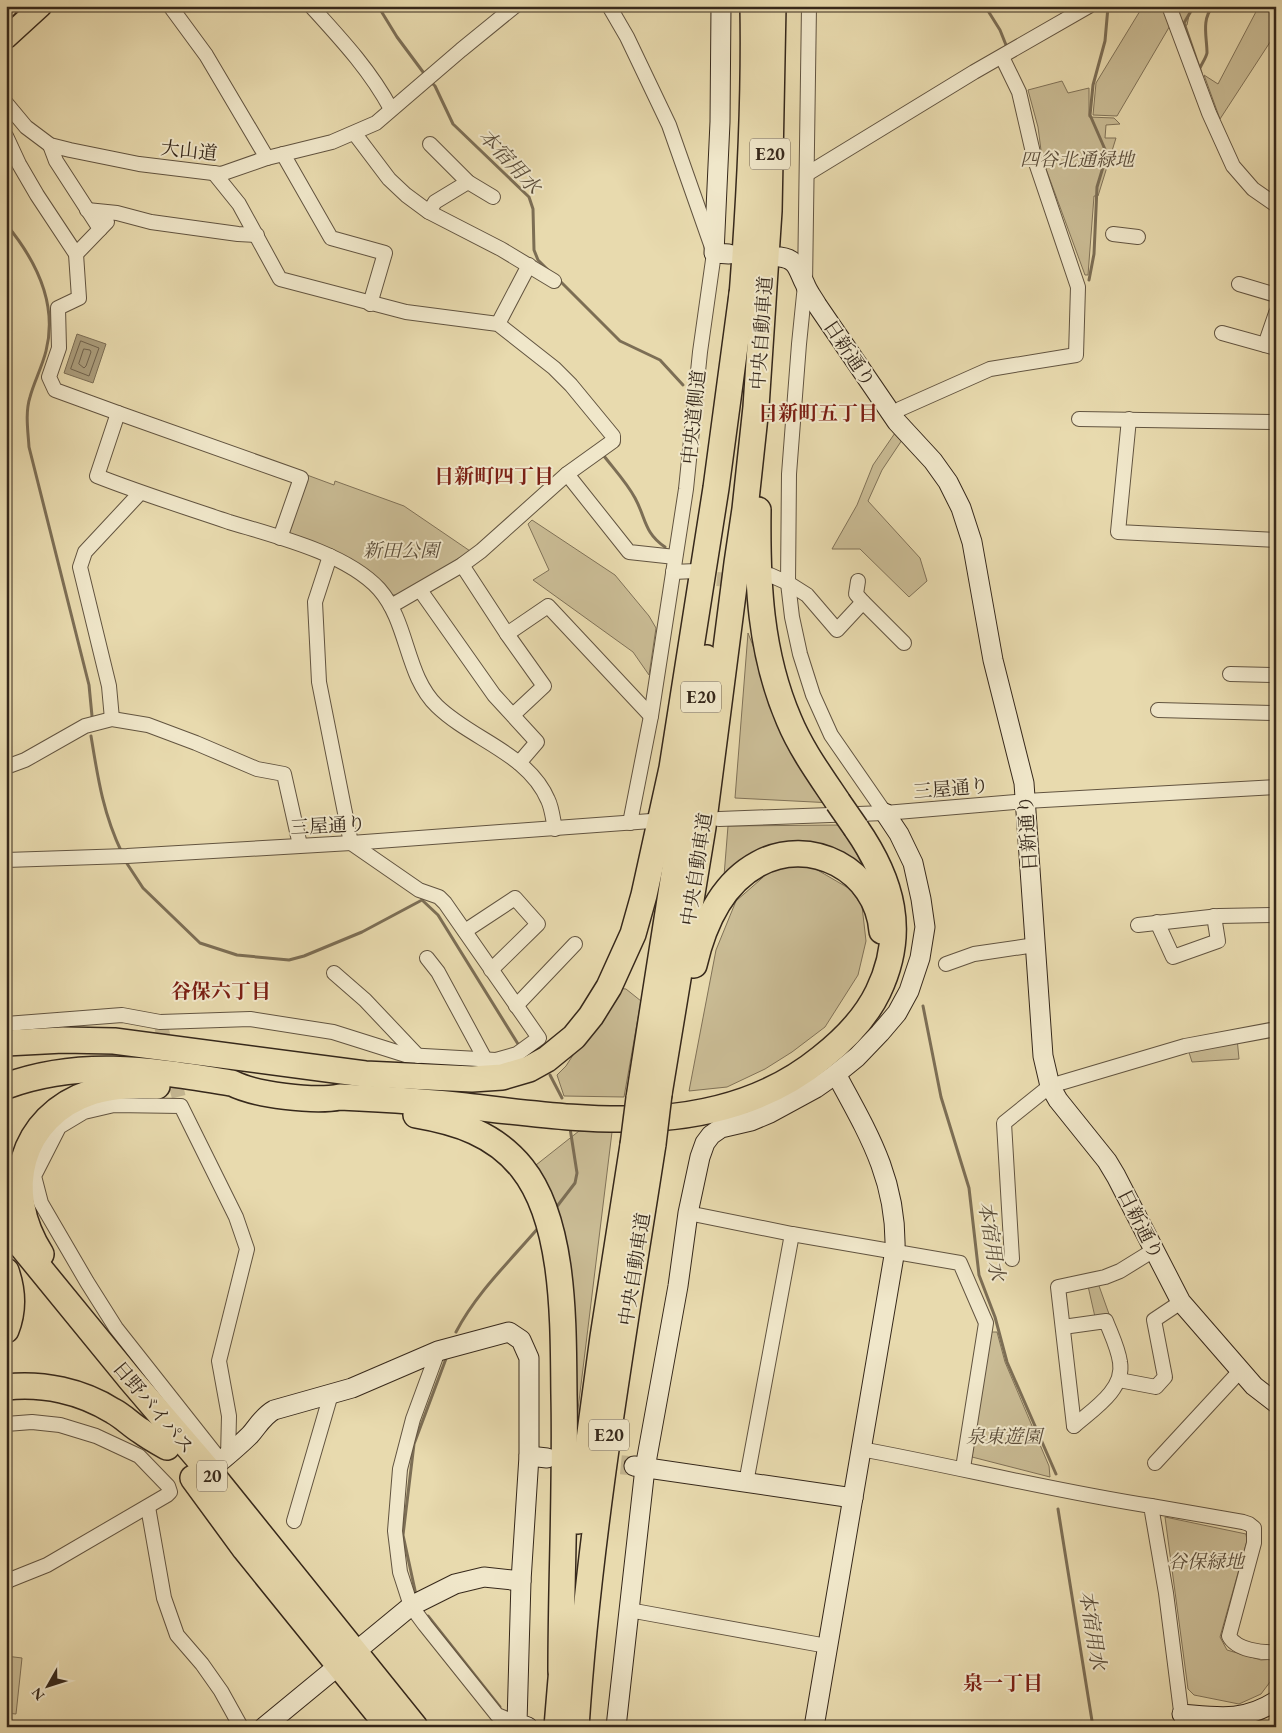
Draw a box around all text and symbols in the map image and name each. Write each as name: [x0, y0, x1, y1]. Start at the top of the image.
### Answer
water label: 本宿用水: [473, 123, 548, 201]
street label: 大山道: [159, 135, 219, 166]
road number: E20: [750, 138, 790, 170]
park label: 四谷北通緑地: [1020, 147, 1136, 172]
street label: 中央自動車道: [745, 275, 778, 391]
street label: 日新通り: [818, 315, 881, 392]
street label: 中央道側道: [676, 368, 711, 466]
district label: 日新町五丁目: [758, 400, 878, 426]
district label: 日新町四丁目: [434, 463, 554, 489]
park label: 新田公園: [363, 538, 442, 563]
road number: E20: [681, 682, 721, 712]
street label: 三屋通り: [912, 773, 990, 804]
street label: 日新通り: [1012, 794, 1043, 872]
street label: 三屋通り: [289, 811, 367, 840]
street label: 中央自動車道: [675, 811, 718, 927]
district label: 谷保六丁目: [171, 978, 271, 1004]
street label: 日新通り: [1112, 1185, 1169, 1264]
water label: 本宿用水: [973, 1199, 1011, 1285]
street label: 中央自動車道: [613, 1211, 656, 1327]
street label: 日野バイパス: [108, 1356, 200, 1459]
road number: E20: [589, 1420, 629, 1450]
park label: 泉東遊園: [966, 1424, 1045, 1449]
road number: 20: [197, 1460, 227, 1492]
park label: 谷保緑地: [1168, 1549, 1246, 1574]
water label: 本宿用水: [1074, 1588, 1112, 1674]
north arrow: [22, 1660, 72, 1710]
district label: 泉一丁目: [963, 1670, 1043, 1696]
text: N: [27, 1684, 48, 1704]

